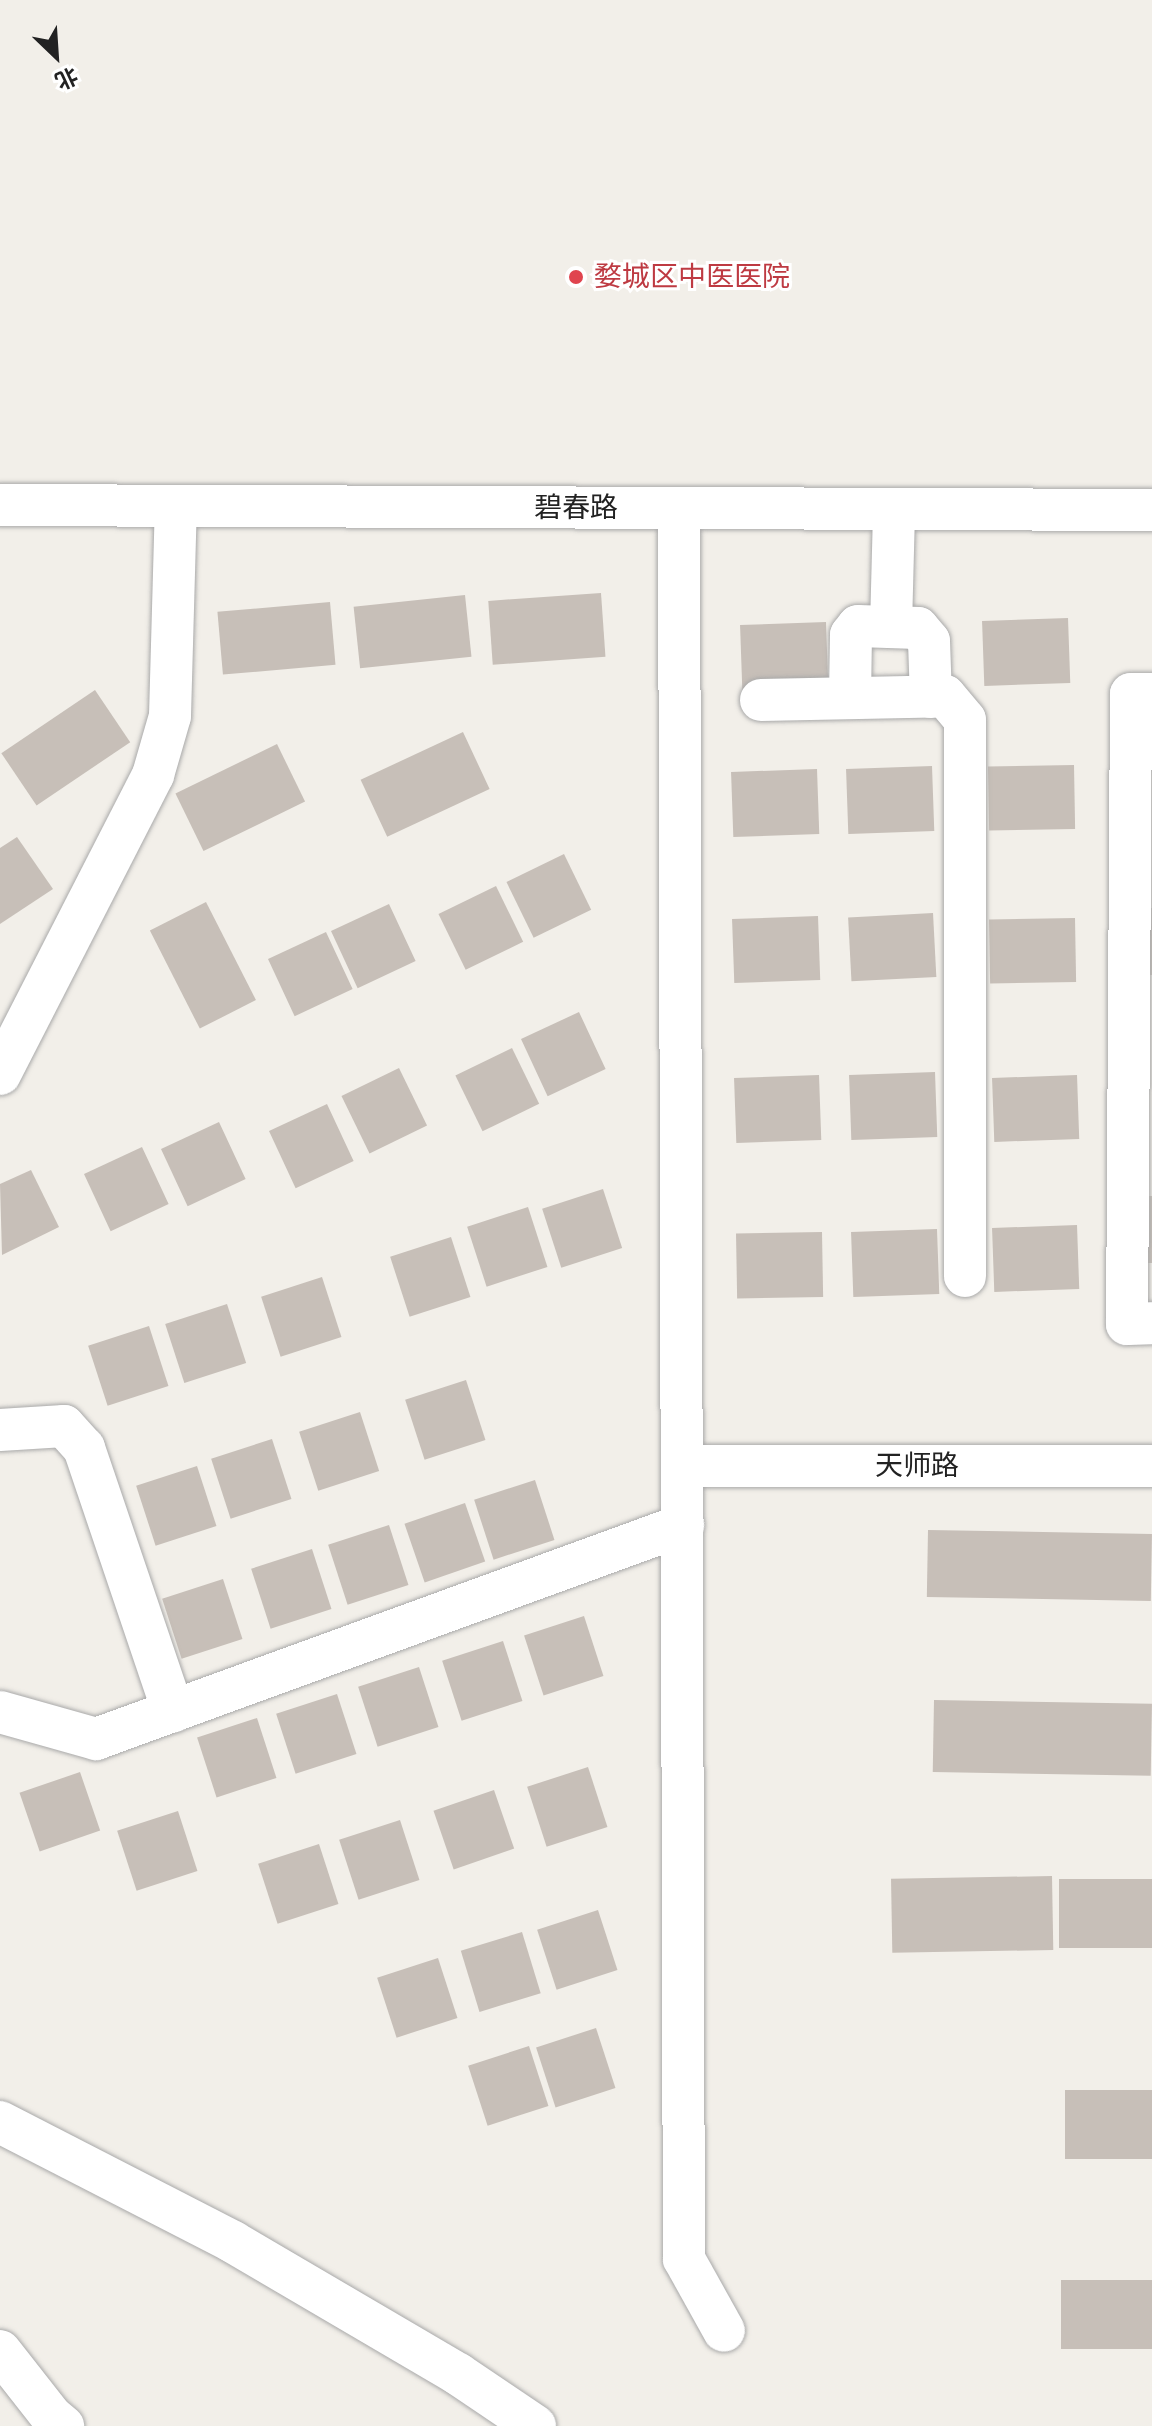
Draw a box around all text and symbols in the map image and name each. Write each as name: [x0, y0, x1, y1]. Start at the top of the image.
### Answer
north arrow: [16, 16, 96, 96]
text: 北: [50, 60, 82, 96]
place label: 婺城区中医医院: [594, 260, 790, 294]
marker: 婺城区中医医院: [565, 266, 587, 288]
street label: 碧春路: [534, 491, 618, 525]
street label: 天师路: [875, 1449, 959, 1483]

